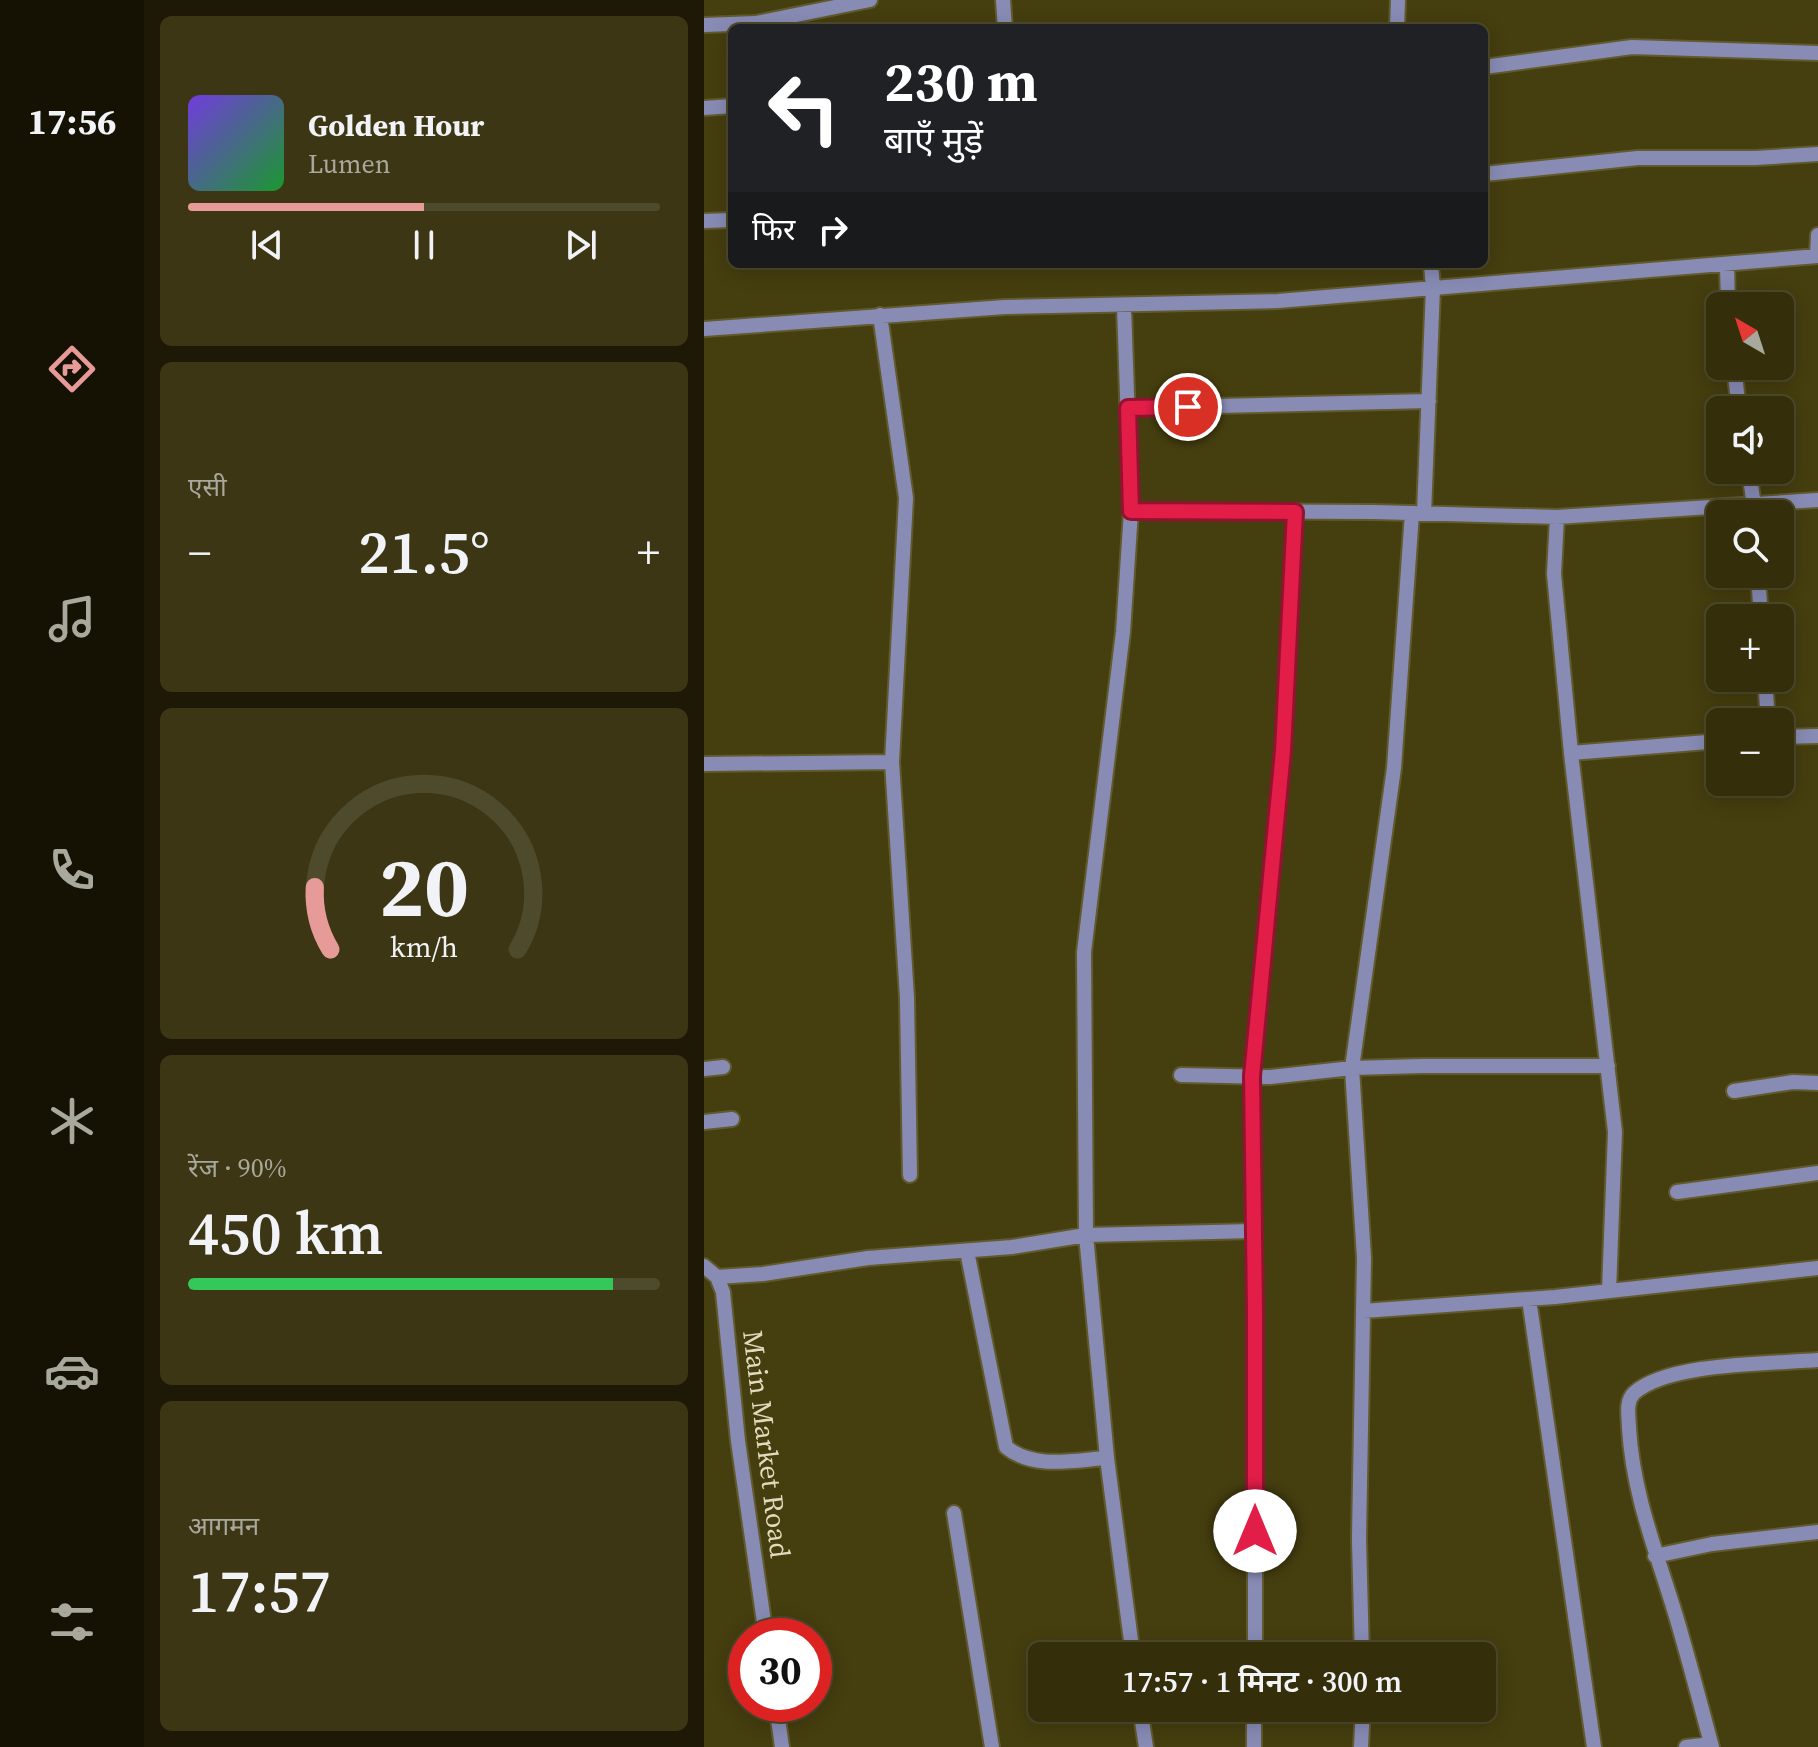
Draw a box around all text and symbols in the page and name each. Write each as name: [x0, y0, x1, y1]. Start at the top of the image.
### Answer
text: 230 m: [884, 43, 1038, 120]
icon: left: [752, 56, 856, 160]
text: 17:56: [28, 97, 116, 146]
text: Golden Hour: [308, 105, 484, 146]
text: बाएँ मुड़ें: [884, 116, 983, 165]
text: Lumen: [308, 146, 390, 182]
icon: right: [811, 208, 855, 252]
text: फिर: [752, 209, 795, 250]
icon: previous: [245, 223, 289, 267]
icon: pause: [402, 223, 446, 267]
icon: next: [559, 223, 603, 267]
north arrow: [1706, 292, 1794, 380]
map controls: [1706, 292, 1794, 796]
icon: directions: [44, 341, 100, 397]
pin: [1154, 373, 1222, 441]
icon: arrive: [1166, 385, 1210, 429]
button: sound: [1706, 396, 1794, 484]
text: एसी: [188, 469, 227, 505]
button: search: [1706, 500, 1794, 588]
text: 21.5°: [358, 511, 490, 593]
text: −: [188, 522, 211, 583]
text: +: [637, 522, 660, 583]
icon: music: [44, 591, 100, 647]
button: +: [1706, 604, 1794, 692]
button: −: [1706, 708, 1794, 796]
text: 20: [379, 829, 469, 943]
icon: phone: [44, 842, 100, 898]
text: km/h: [390, 927, 458, 967]
icon: climate: [44, 1093, 100, 1149]
text: रेंज · 90%: [188, 1150, 287, 1186]
text: 450 km: [188, 1192, 384, 1274]
street label: Main Market Road: [734, 1328, 800, 1560]
icon: car: [44, 1343, 100, 1399]
position arrow: [1213, 1489, 1297, 1573]
text: आगमन: [188, 1508, 259, 1544]
text: 17:57: [188, 1550, 331, 1632]
icon: filters: [44, 1594, 100, 1650]
speed limit sign: 30: [728, 1618, 832, 1722]
text: 17:57 · 1 मिनट · 300 m: [1122, 1661, 1402, 1702]

